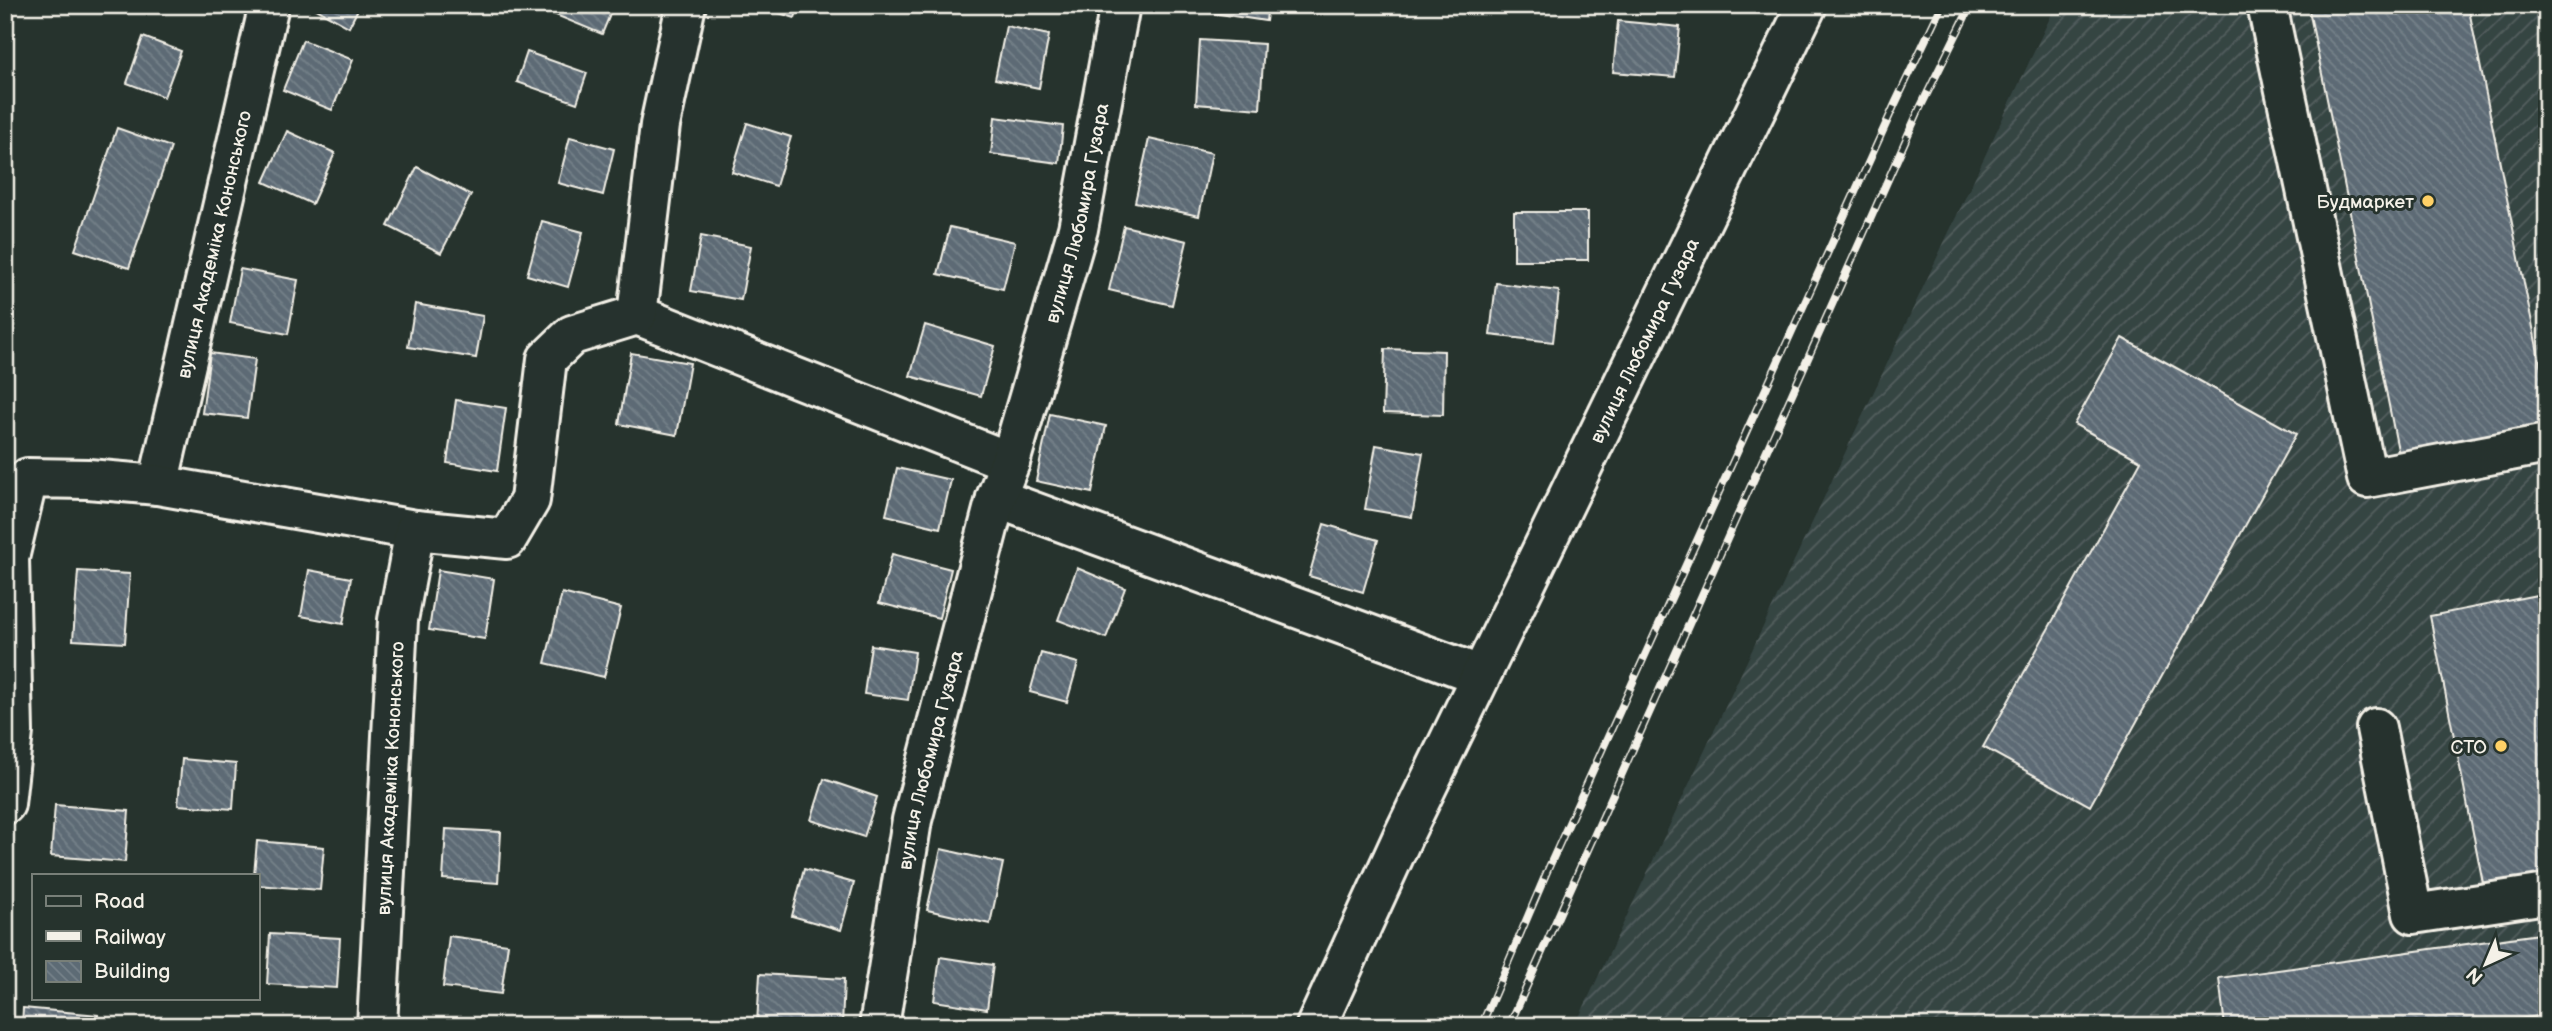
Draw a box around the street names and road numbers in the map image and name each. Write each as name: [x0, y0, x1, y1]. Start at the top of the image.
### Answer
street label: вулиця Любомира Гузара: [1041, 101, 1114, 326]
street label: вулиця Академіка Кононського: [173, 108, 257, 381]
street label: вулиця Любомира Гузара: [1586, 235, 1705, 447]
street label: вулиця Академіка Кононського: [373, 641, 410, 916]
street label: вулиця Любомира Гузара: [894, 648, 969, 872]

